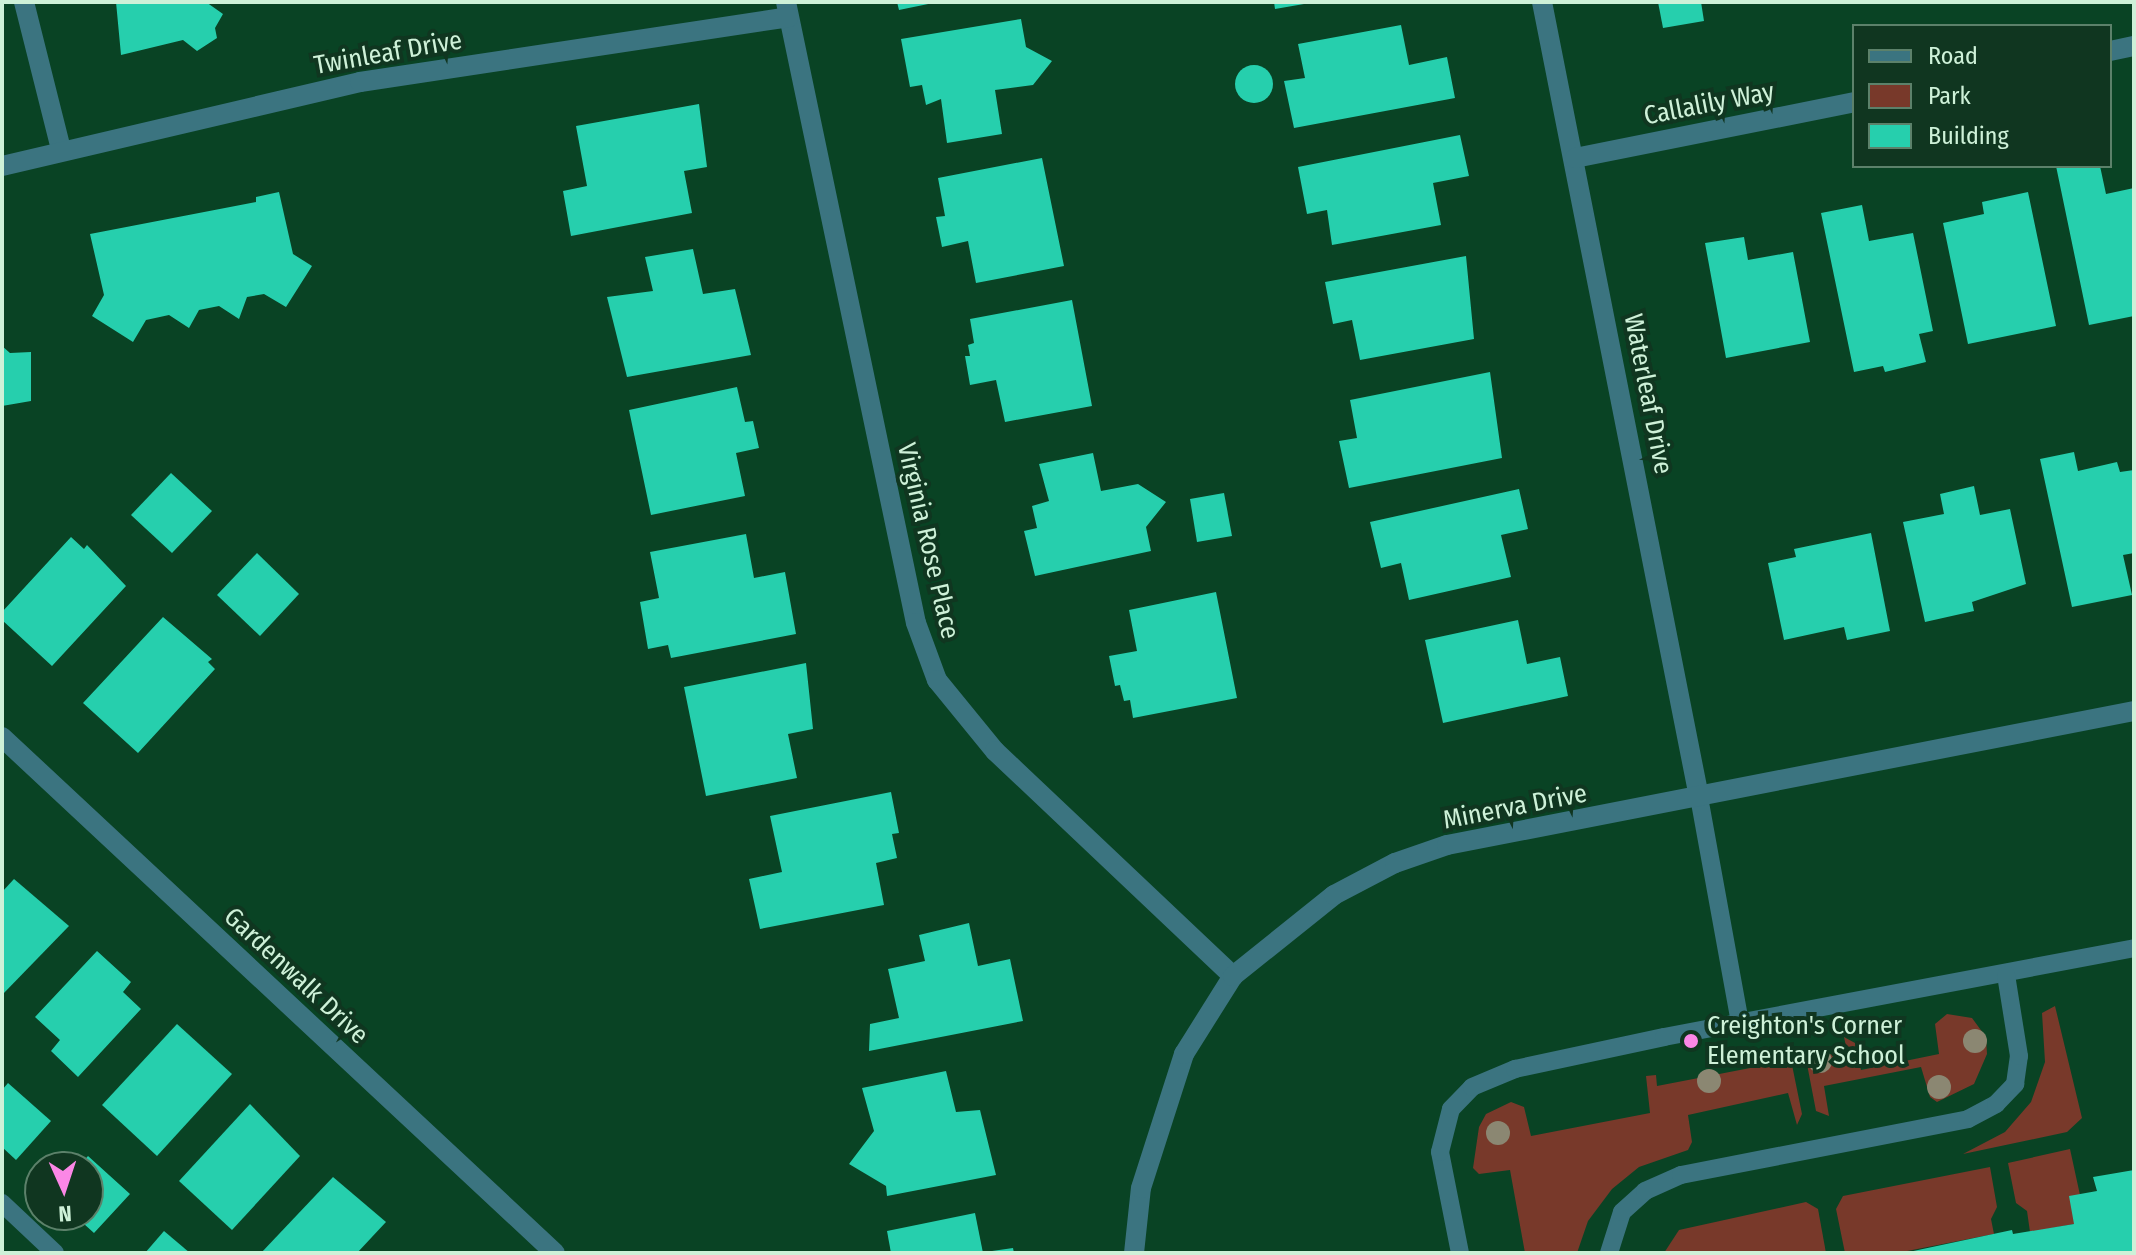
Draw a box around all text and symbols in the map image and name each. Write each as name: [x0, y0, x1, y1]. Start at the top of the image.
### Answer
legend: [1852, 24, 2112, 168]
street label: Twinleaf Drive: [312, 25, 464, 81]
text: Road: [1928, 42, 1978, 70]
street label: Callalily Way: [1641, 76, 1777, 132]
text: Park: [1928, 82, 1971, 110]
text: Building: [1928, 122, 2009, 150]
street label: Waterleaf Drive: [1617, 311, 1679, 477]
street label: Virginia Rose Place: [890, 440, 966, 642]
street label: Minerva Drive: [1440, 778, 1590, 836]
street label: Gardenwalk Drive: [217, 901, 375, 1051]
place label: Creighton's Corner Elementary School: [1707, 1010, 1905, 1072]
marker: Creighton's Corner Elementary School: [1682, 1032, 1700, 1050]
north arrow: [24, 1151, 104, 1231]
text: N: [58, 1200, 72, 1227]

